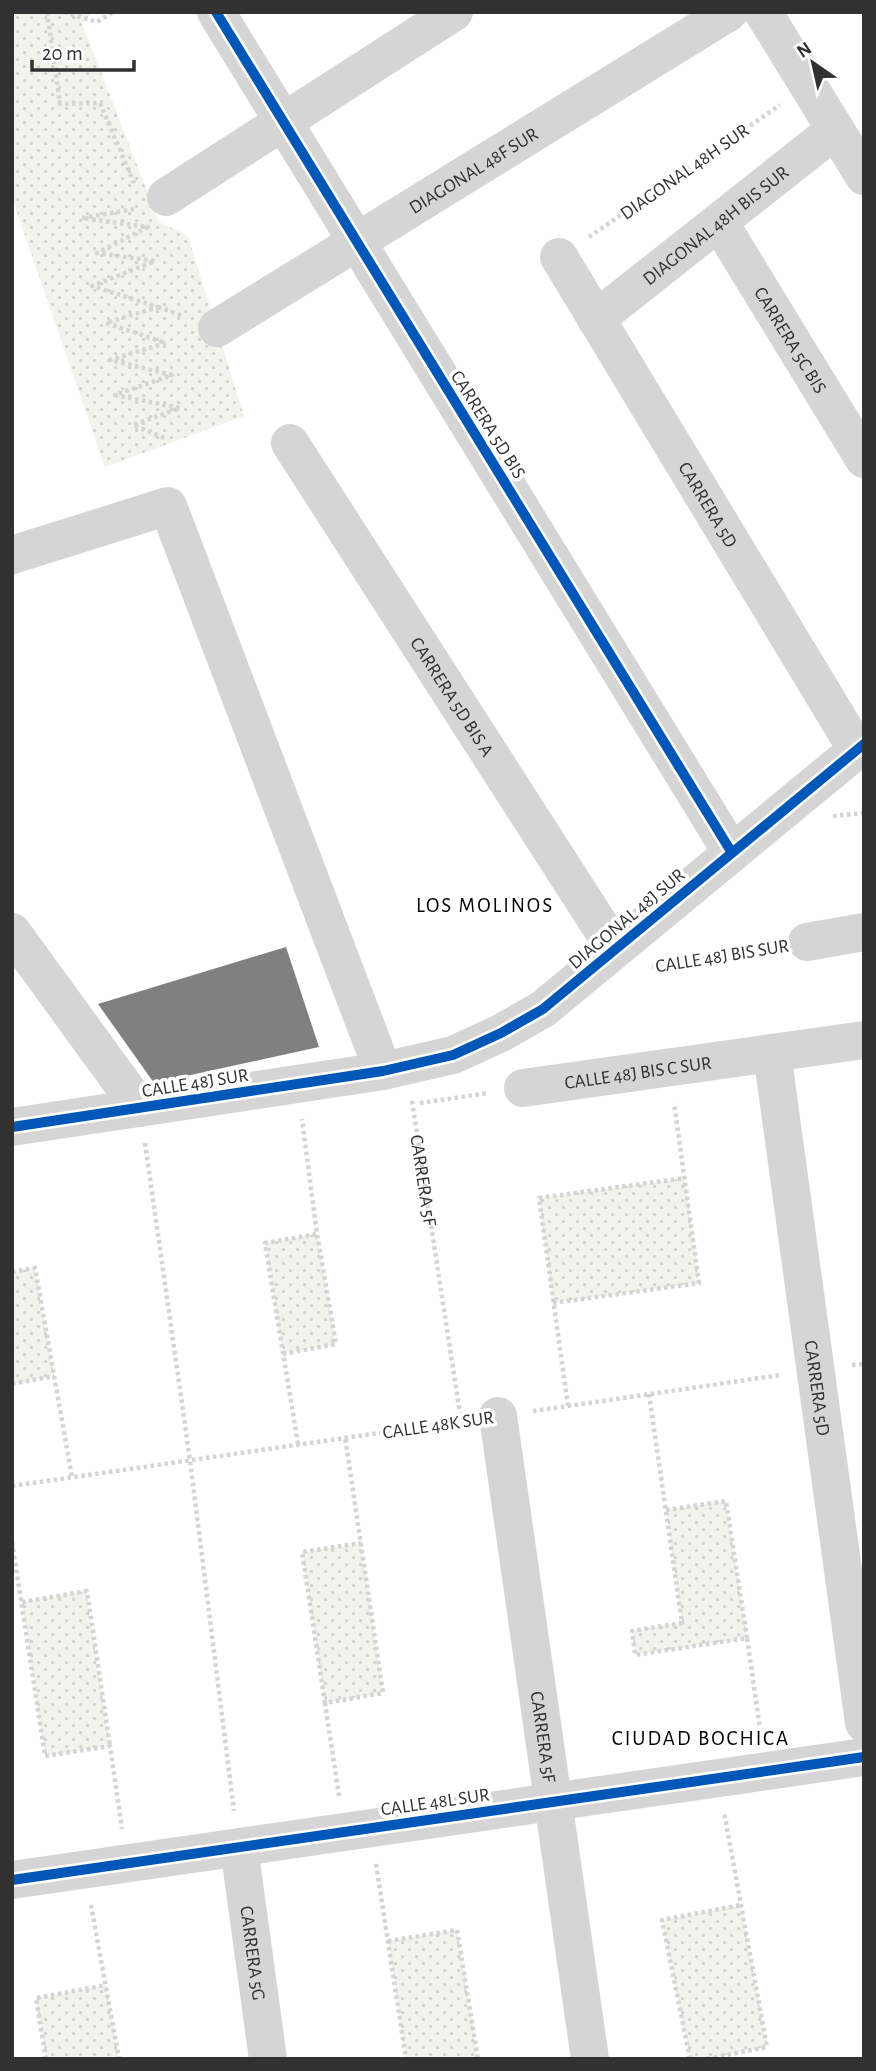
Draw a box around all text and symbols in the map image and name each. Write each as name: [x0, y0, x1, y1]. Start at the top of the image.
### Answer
scale bar: [32, 28, 133, 72]
north arrow: [778, 28, 848, 98]
text: N: [794, 39, 815, 62]
text: 20 m: [42, 43, 83, 64]
street label: DIAGONAL 48H SUR: [617, 121, 753, 224]
street label: DIAGONAL 48F SUR: [406, 124, 542, 218]
street label: DIAGONAL 48H BIS SUR: [640, 163, 793, 289]
street label: CARRERA 5C BIS: [750, 284, 829, 397]
street label: CARRERA 5D BIS: [447, 367, 528, 482]
street label: CARRERA 5D: [674, 459, 740, 551]
street label: CARRERA 5D BIS A: [406, 634, 497, 760]
street label: DIAGONAL 48J SUR: [565, 865, 689, 973]
district label: LOS MOLINOS: [416, 895, 554, 916]
street label: CALLE 48J BIS SUR: [654, 937, 790, 976]
street label: CALLE 48J BIS C SUR: [563, 1054, 713, 1093]
street label: CALLE 48J SUR: [141, 1066, 250, 1101]
street label: CARRERA 5F: [406, 1133, 439, 1228]
street label: CARRERA 5D: [801, 1339, 832, 1437]
street label: CALLE 48K SUR: [381, 1408, 495, 1443]
street label: CARRERA 5F: [526, 1690, 558, 1785]
district label: CIUDAD BOCHICA: [612, 1728, 790, 1749]
street label: CALLE 48L SUR: [380, 1785, 491, 1820]
street label: CARRERA 5G: [236, 1905, 268, 2002]

